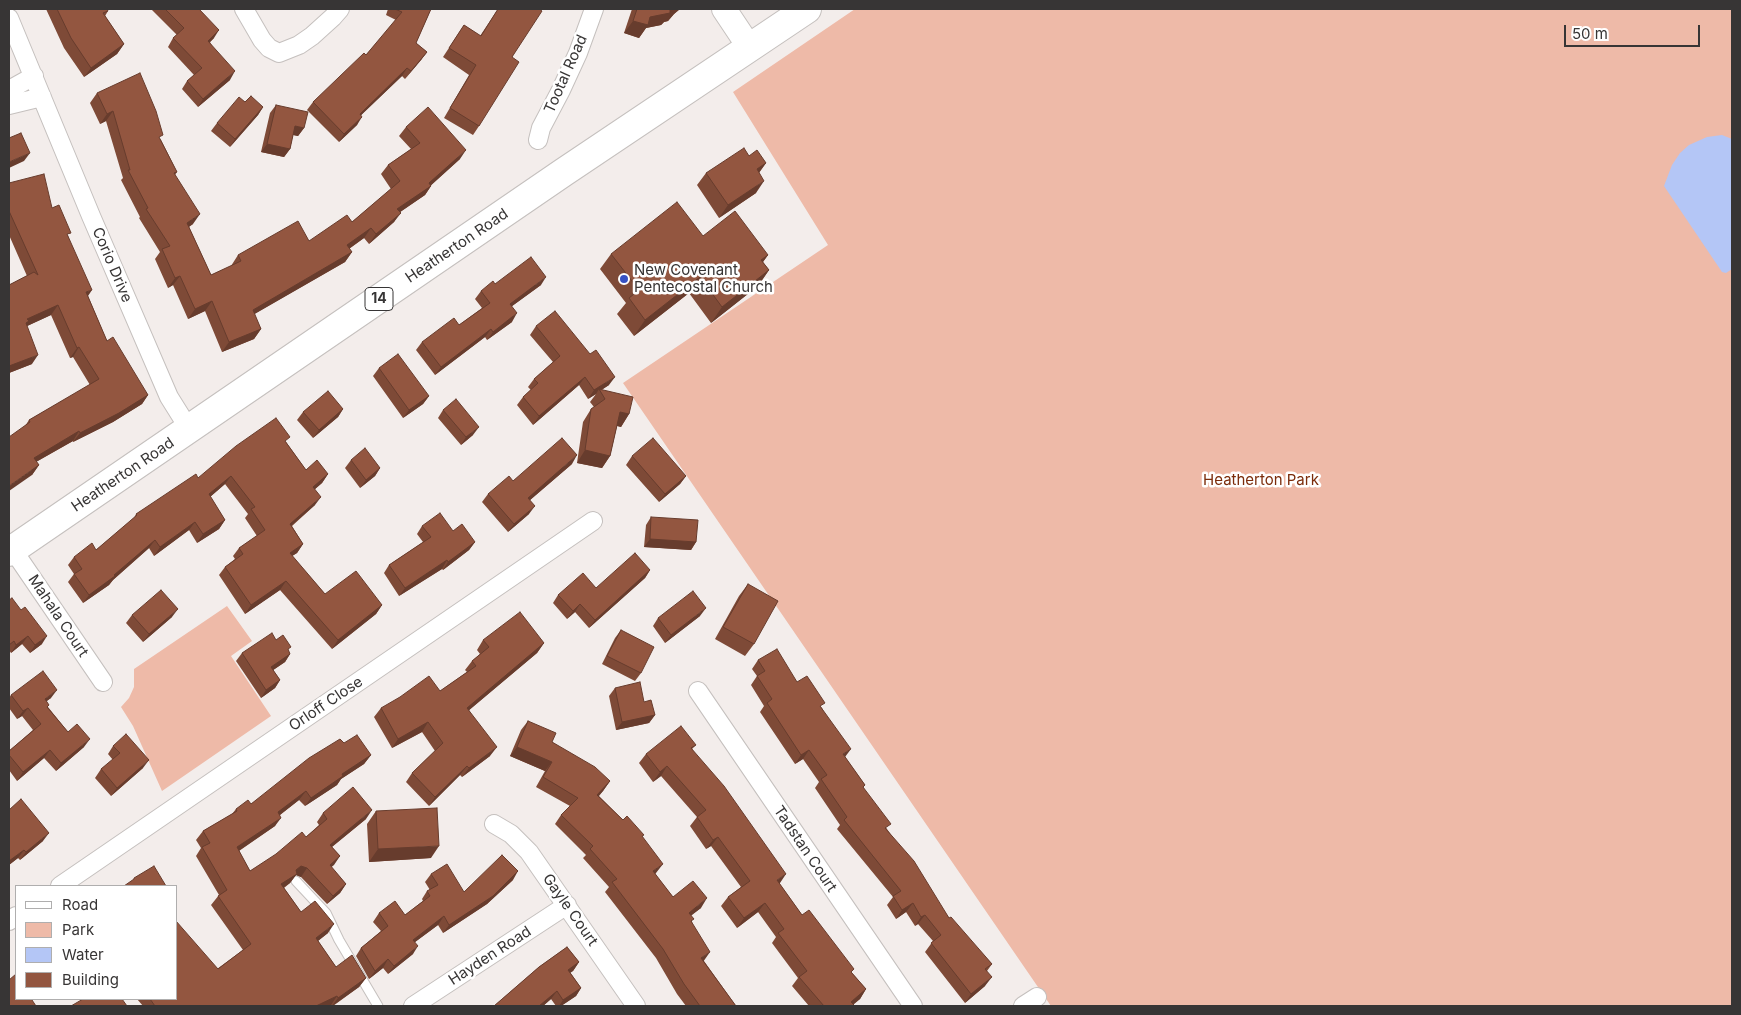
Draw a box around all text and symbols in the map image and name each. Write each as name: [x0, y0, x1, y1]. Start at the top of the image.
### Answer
scale bar: [1566, 15, 1702, 47]
text: 50 m: [1572, 24, 1608, 43]
street label: Tootal Road: [541, 32, 591, 116]
street label: Heatherton Road: [402, 205, 512, 287]
street label: Corio Drive: [88, 225, 136, 305]
place label: New Covenant Pentecostal Church: [634, 261, 773, 296]
marker: New Covenant Pentecostal Church: [618, 273, 630, 285]
road number: 14: [365, 288, 393, 310]
street label: Heatherton Road: [68, 434, 178, 516]
park label: Heatherton Park: [1203, 471, 1319, 489]
street label: Mahala Court: [24, 572, 92, 660]
street label: Orloff Close: [286, 673, 366, 735]
street label: Tadstan Court: [770, 802, 840, 896]
street label: Gayle Court: [539, 870, 601, 950]
legend: [15, 885, 178, 1000]
text: Road: [62, 895, 98, 914]
text: Park: [62, 920, 94, 939]
street label: Hayden Road: [445, 923, 535, 989]
text: Water: [62, 945, 104, 964]
text: Building: [62, 970, 119, 989]

